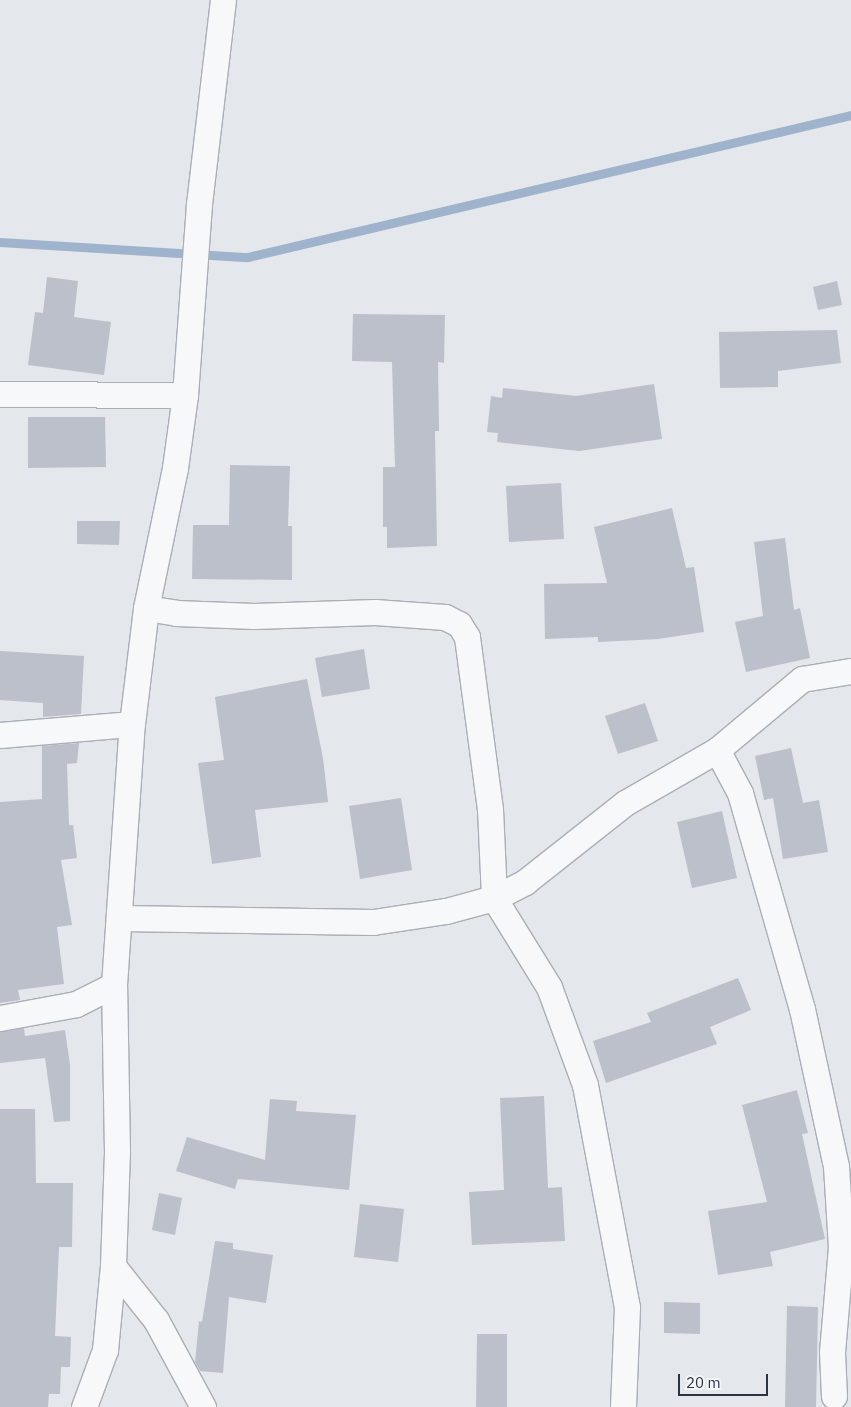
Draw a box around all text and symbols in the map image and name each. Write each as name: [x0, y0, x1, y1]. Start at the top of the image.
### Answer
scale bar: [681, 1364, 771, 1396]
text: 20 m: [686, 1373, 721, 1392]

